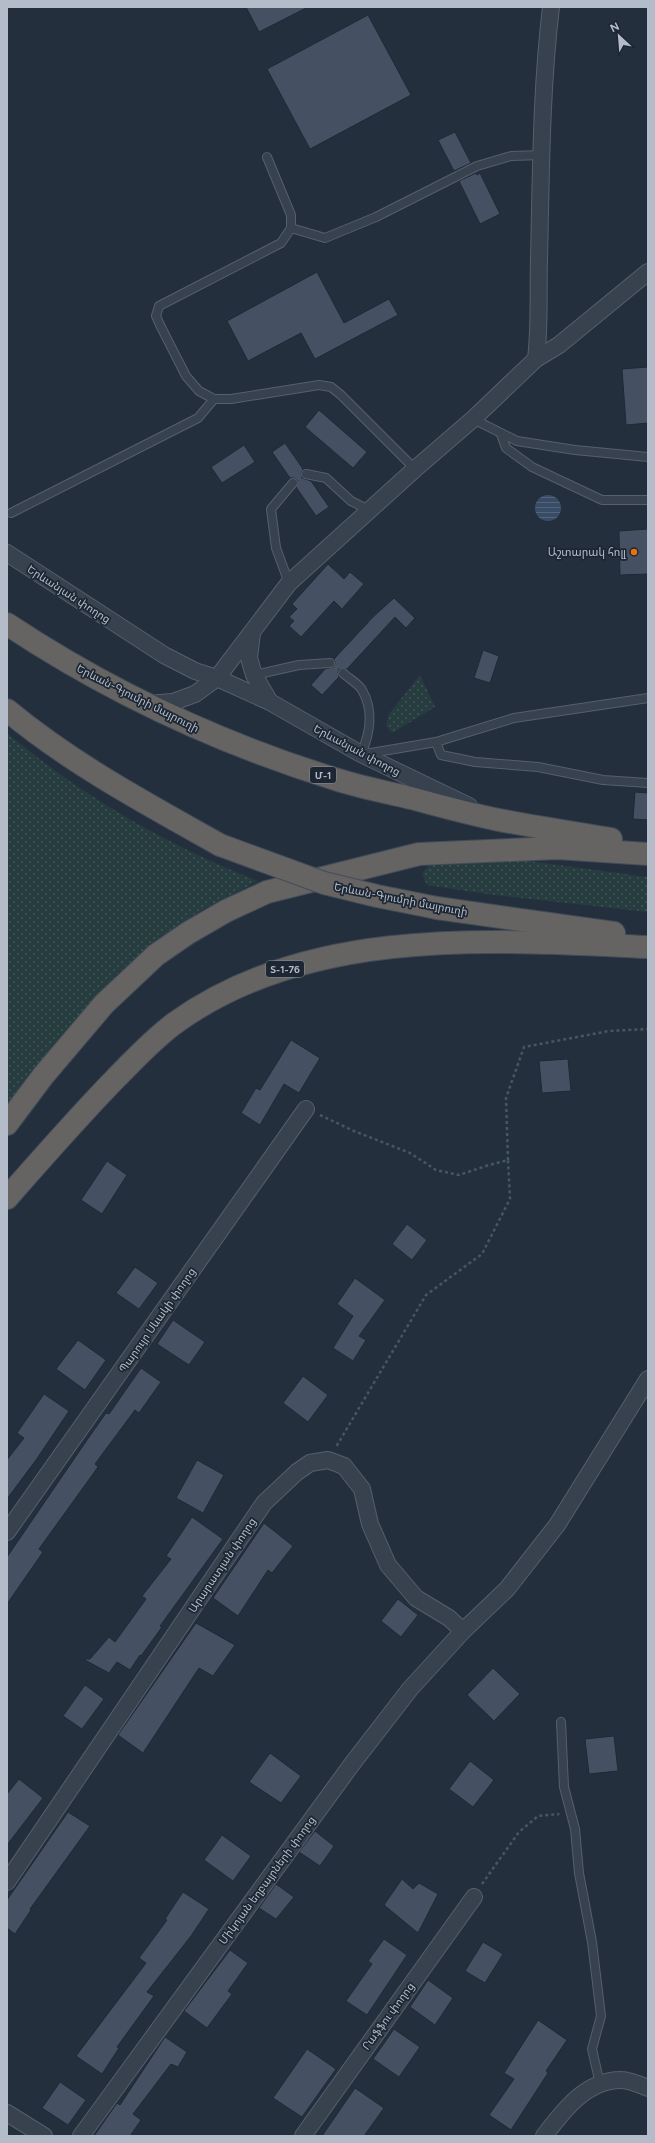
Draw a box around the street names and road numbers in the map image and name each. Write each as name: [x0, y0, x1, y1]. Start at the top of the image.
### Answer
street label: Երևանյան փողոց: [25, 563, 113, 626]
street label: Երևան-Գյումրի մայրուղի: [74, 662, 201, 735]
street label: Երևանյան փողոց: [311, 722, 402, 779]
road number: Մ-1: [310, 767, 336, 783]
street label: Երևան-Գյումրի մայրուղի: [333, 880, 469, 919]
road number: Տ-1-76: [266, 961, 304, 977]
street label: Պարույր Սևակի փողոց: [116, 1265, 199, 1375]
street label: Արարատյան փողոց: [186, 1515, 259, 1615]
street label: Միկոյան եղբայրների փողոց: [217, 1814, 318, 1947]
street label: Րաֆֆու փողոց: [360, 1980, 417, 2052]

